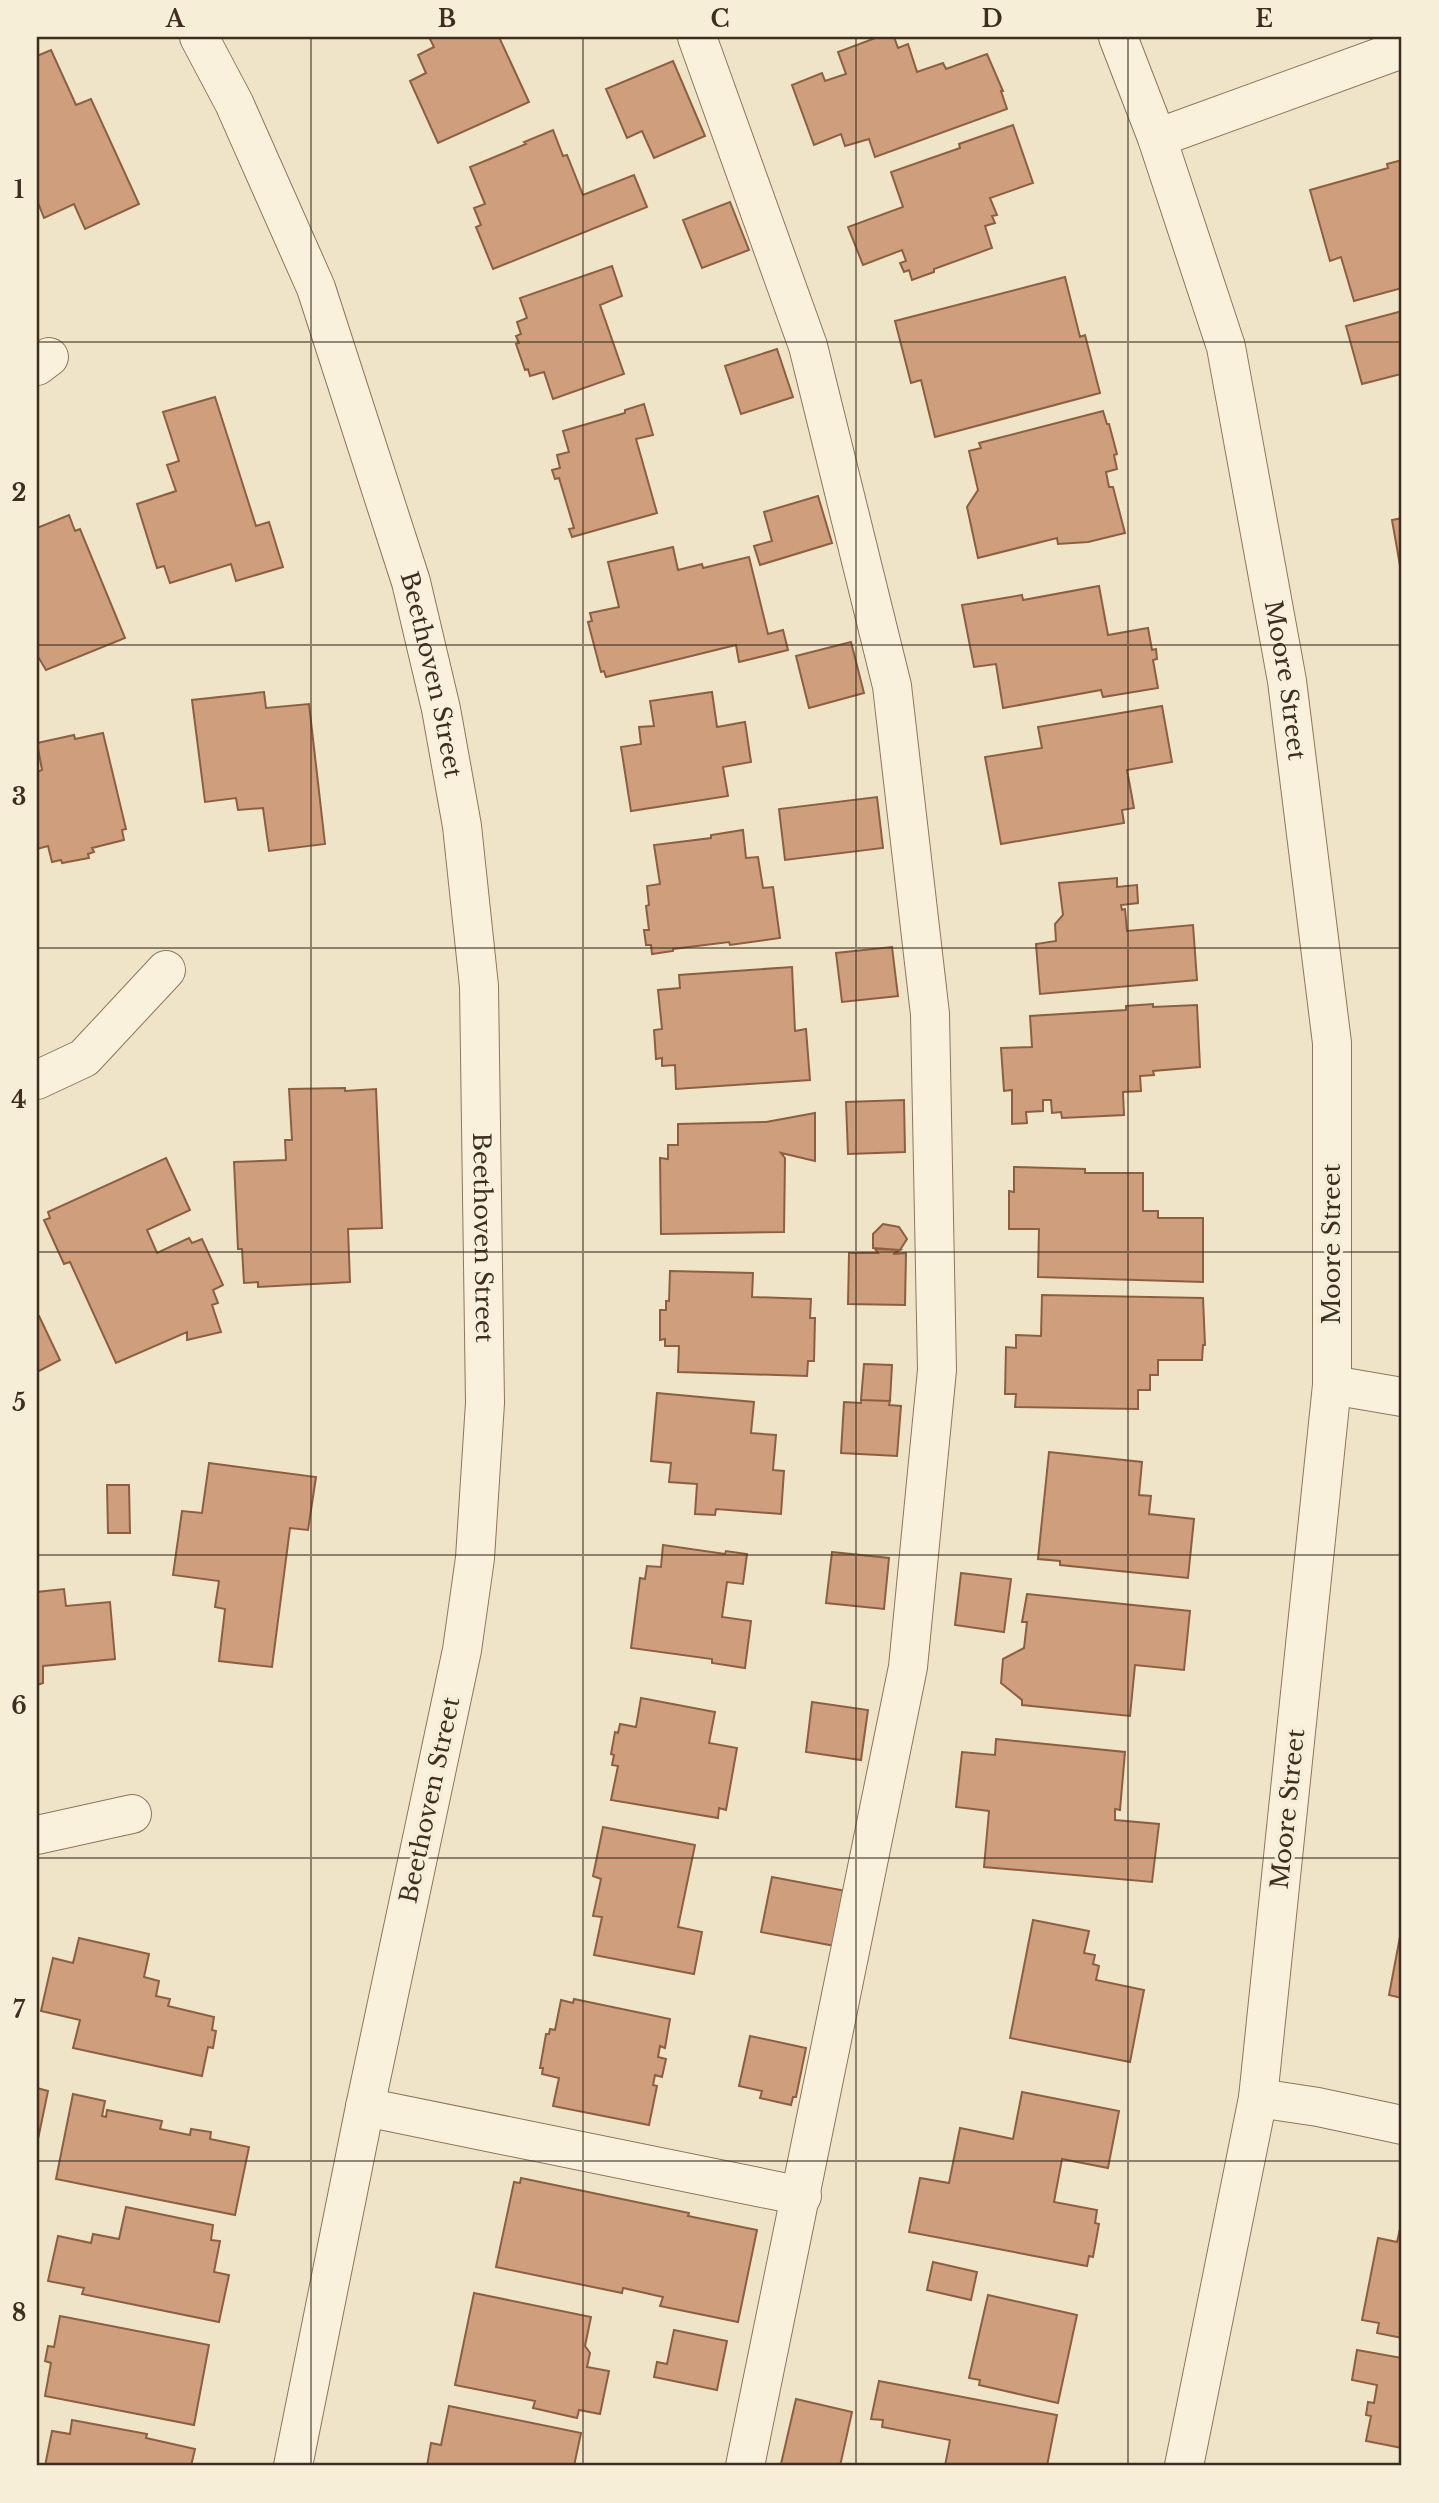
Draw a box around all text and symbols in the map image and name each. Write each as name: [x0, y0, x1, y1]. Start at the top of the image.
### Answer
text: A: [165, 5, 186, 33]
text: B: [438, 5, 456, 33]
text: C: [711, 5, 729, 33]
text: D: [981, 5, 1003, 33]
text: E: [1255, 5, 1273, 33]
text: 1: [14, 176, 24, 204]
text: 2: [12, 479, 26, 507]
street label: Beethoven Street: [395, 568, 468, 780]
street label: Moore Street: [1259, 598, 1312, 762]
text: 3: [12, 783, 26, 811]
text: 4: [11, 1086, 27, 1114]
street label: Beethoven Street: [467, 1132, 499, 1343]
street label: Moore Street: [1317, 1164, 1346, 1324]
text: 5: [12, 1389, 26, 1417]
text: 6: [11, 1692, 27, 1720]
street label: Beethoven Street: [393, 1694, 466, 1906]
street label: Moore Street: [1265, 1727, 1310, 1890]
text: 7: [13, 1996, 26, 2024]
text: 8: [12, 2299, 26, 2327]

